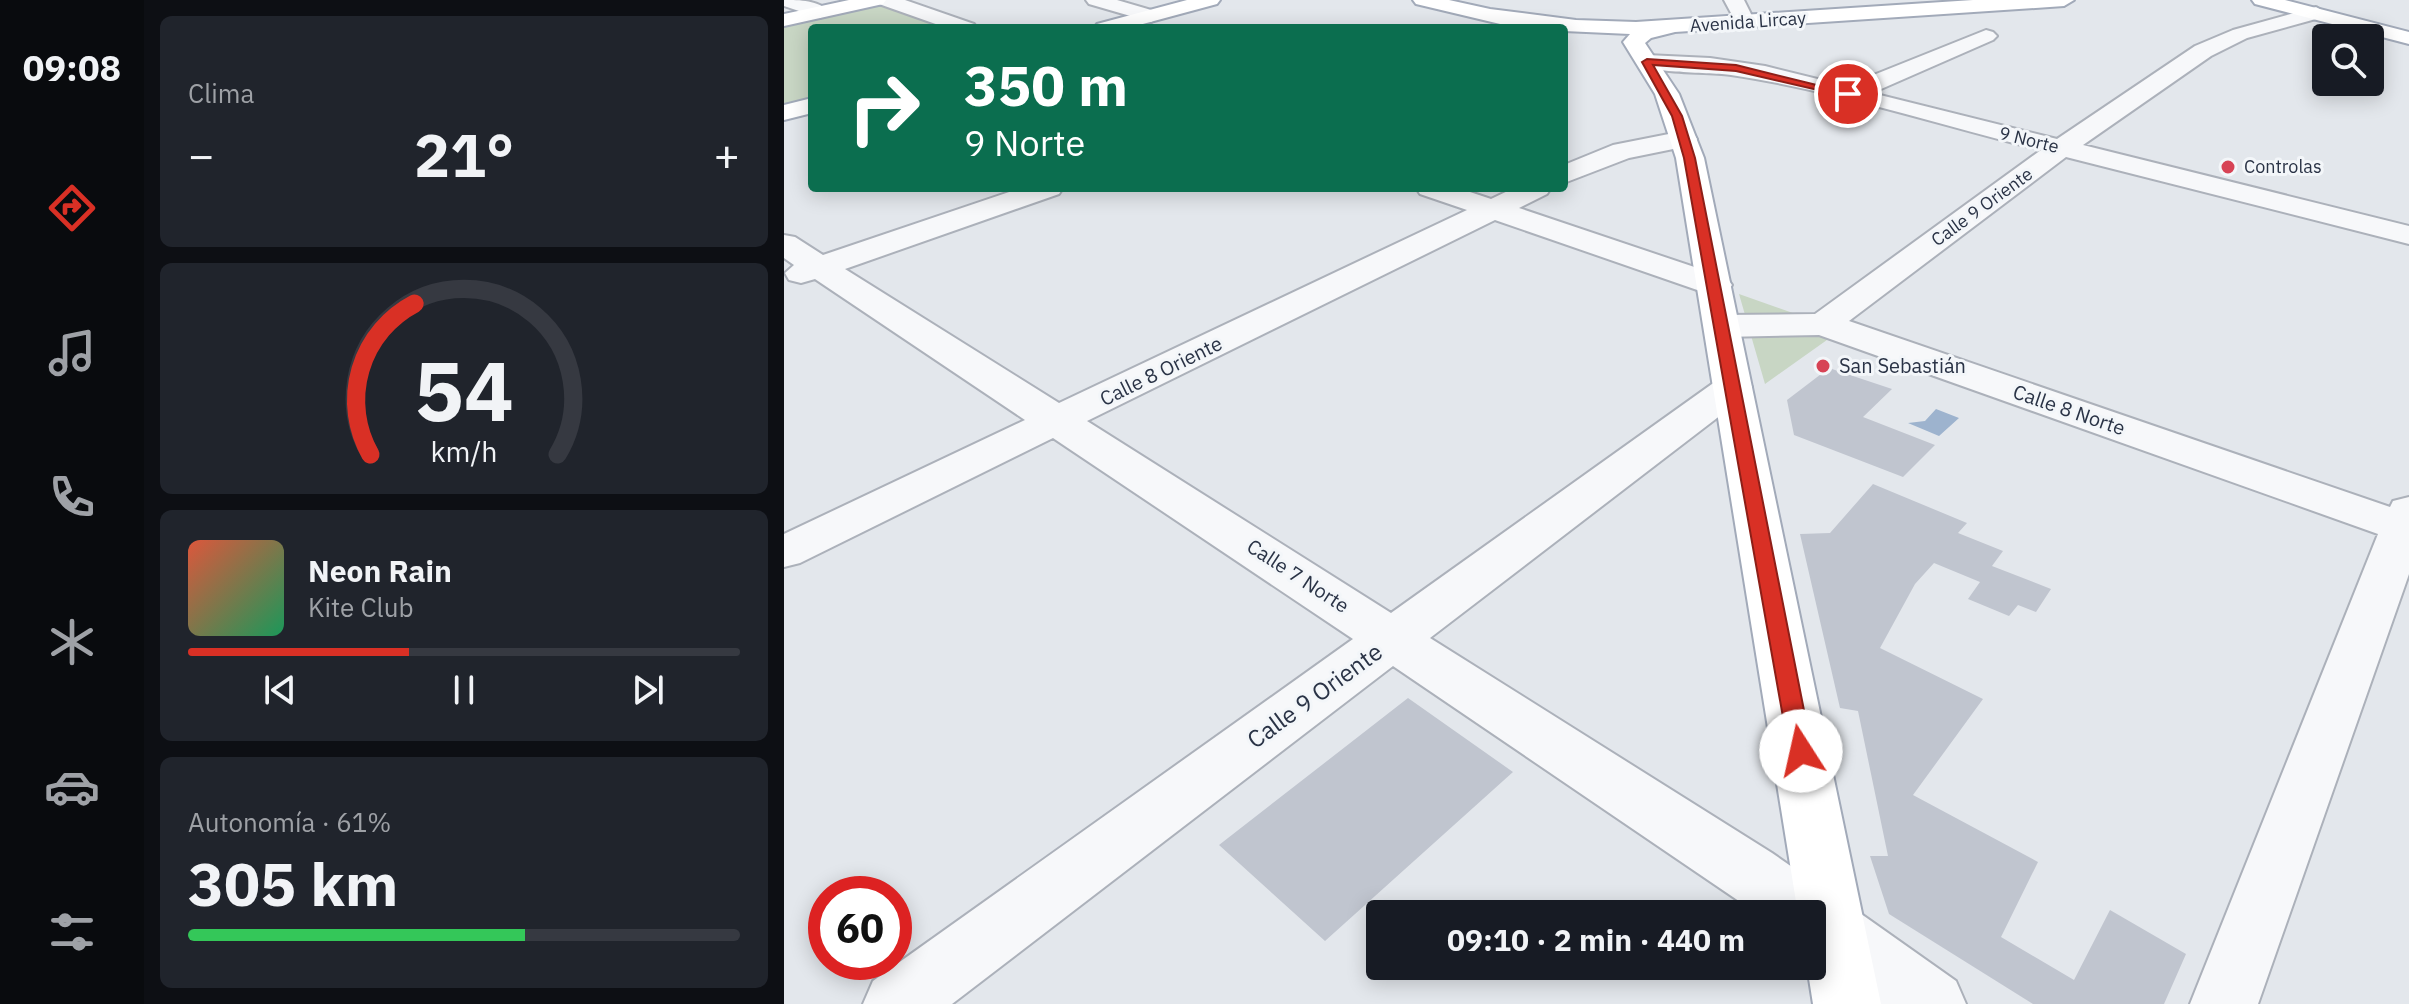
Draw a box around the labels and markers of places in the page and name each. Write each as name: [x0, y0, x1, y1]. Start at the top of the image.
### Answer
pin: [1814, 60, 1882, 128]
place label: Controlas: [2244, 155, 2322, 178]
marker: Controlas: [2219, 158, 2237, 176]
place label: San Sebastián: [1839, 352, 1966, 379]
marker: San Sebastián: [1814, 357, 1832, 375]

